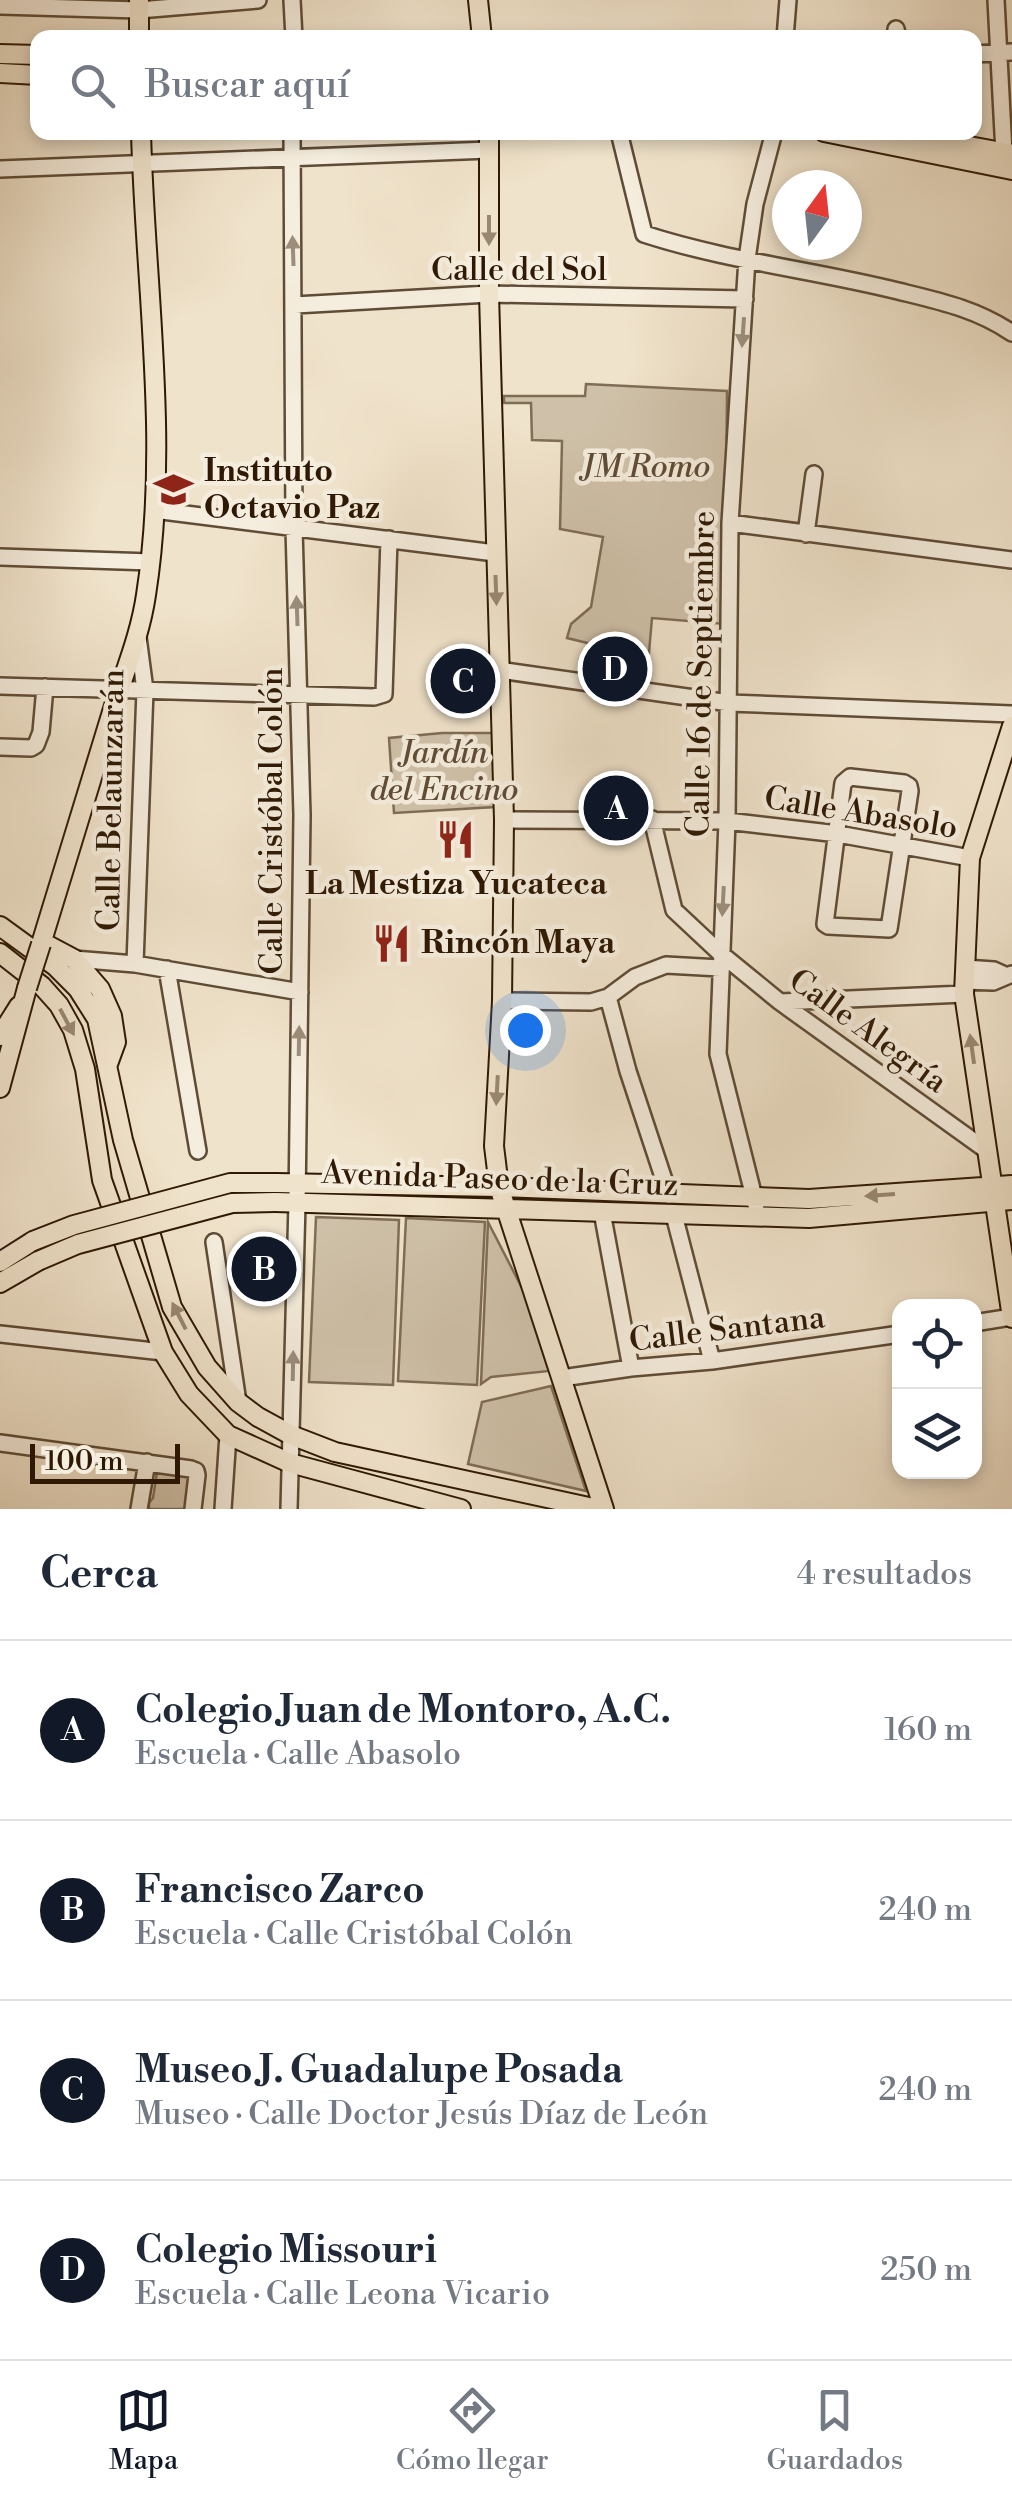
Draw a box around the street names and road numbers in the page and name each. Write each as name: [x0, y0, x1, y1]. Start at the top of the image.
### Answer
street label: Calle del Sol: [431, 250, 608, 290]
street label: Calle 16 de Septiembre: [678, 510, 724, 838]
street label: Calle Cristóbal Colón: [252, 667, 292, 975]
street label: Calle Belaunzarán: [89, 669, 133, 931]
street label: Calle Abasolo: [762, 778, 960, 848]
street label: Calle Alegría: [781, 960, 956, 1102]
street label: Avenida Paseo de la Cruz: [320, 1153, 679, 1205]
street label: Calle Santana: [627, 1297, 828, 1361]

